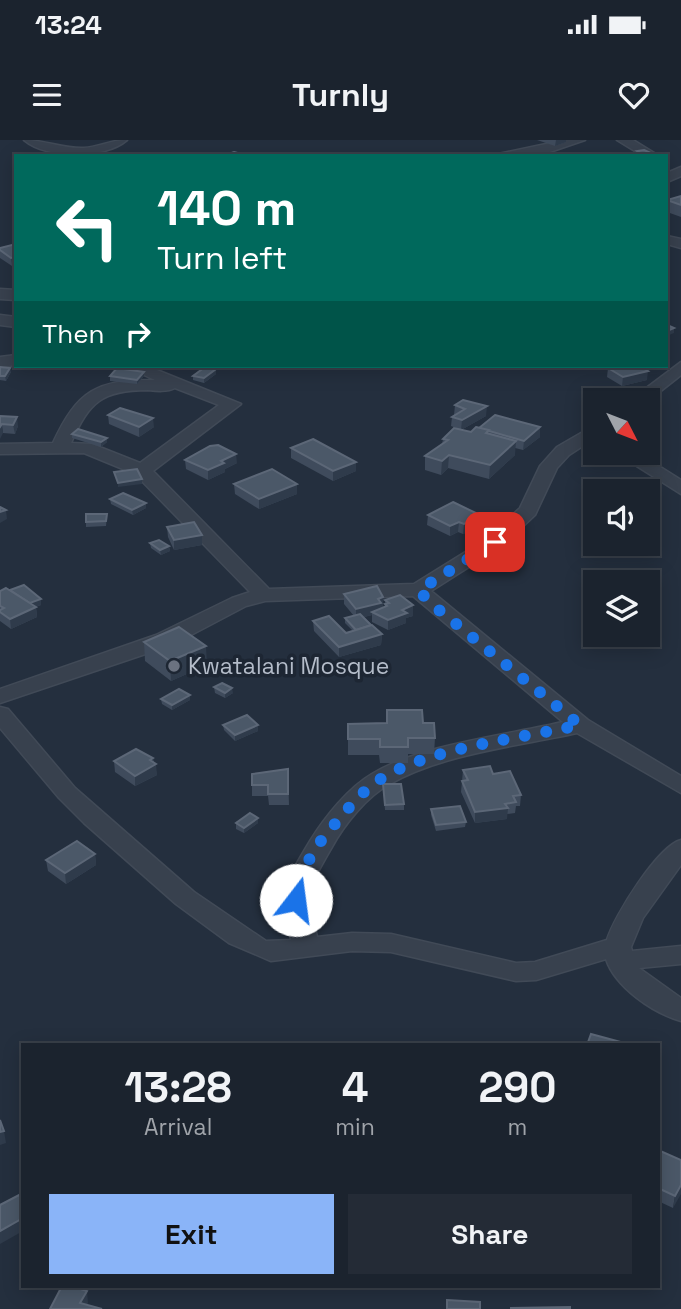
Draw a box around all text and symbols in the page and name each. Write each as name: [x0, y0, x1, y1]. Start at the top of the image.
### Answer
text: 13:24: [35, 8, 102, 42]
text: Turnly: [292, 75, 389, 115]
icon: menu: [28, 76, 66, 114]
icon: heart: [615, 76, 653, 114]
text: 140 m: [157, 177, 296, 239]
icon: left: [42, 182, 133, 273]
text: Turn left: [157, 238, 287, 278]
icon: right: [119, 315, 157, 353]
text: Then: [42, 317, 105, 351]
north arrow: [583, 388, 660, 466]
map controls: [583, 388, 660, 647]
button: sound: [583, 479, 660, 556]
pin: [465, 512, 525, 572]
icon: arrive: [476, 523, 514, 561]
button: layers: [583, 570, 660, 647]
place label: Kwatalani Mosque: [188, 651, 389, 681]
marker: Kwatalani Mosque: [166, 658, 182, 674]
position arrow: [259, 863, 333, 937]
text: 13:28: [125, 1061, 232, 1114]
text: 4: [342, 1061, 368, 1114]
text: 290: [478, 1061, 556, 1114]
text: Arrival: [144, 1112, 212, 1142]
text: min: [335, 1112, 375, 1142]
text: m: [508, 1112, 527, 1142]
button: Exit: [49, 1194, 334, 1274]
button: Share: [348, 1194, 632, 1274]

